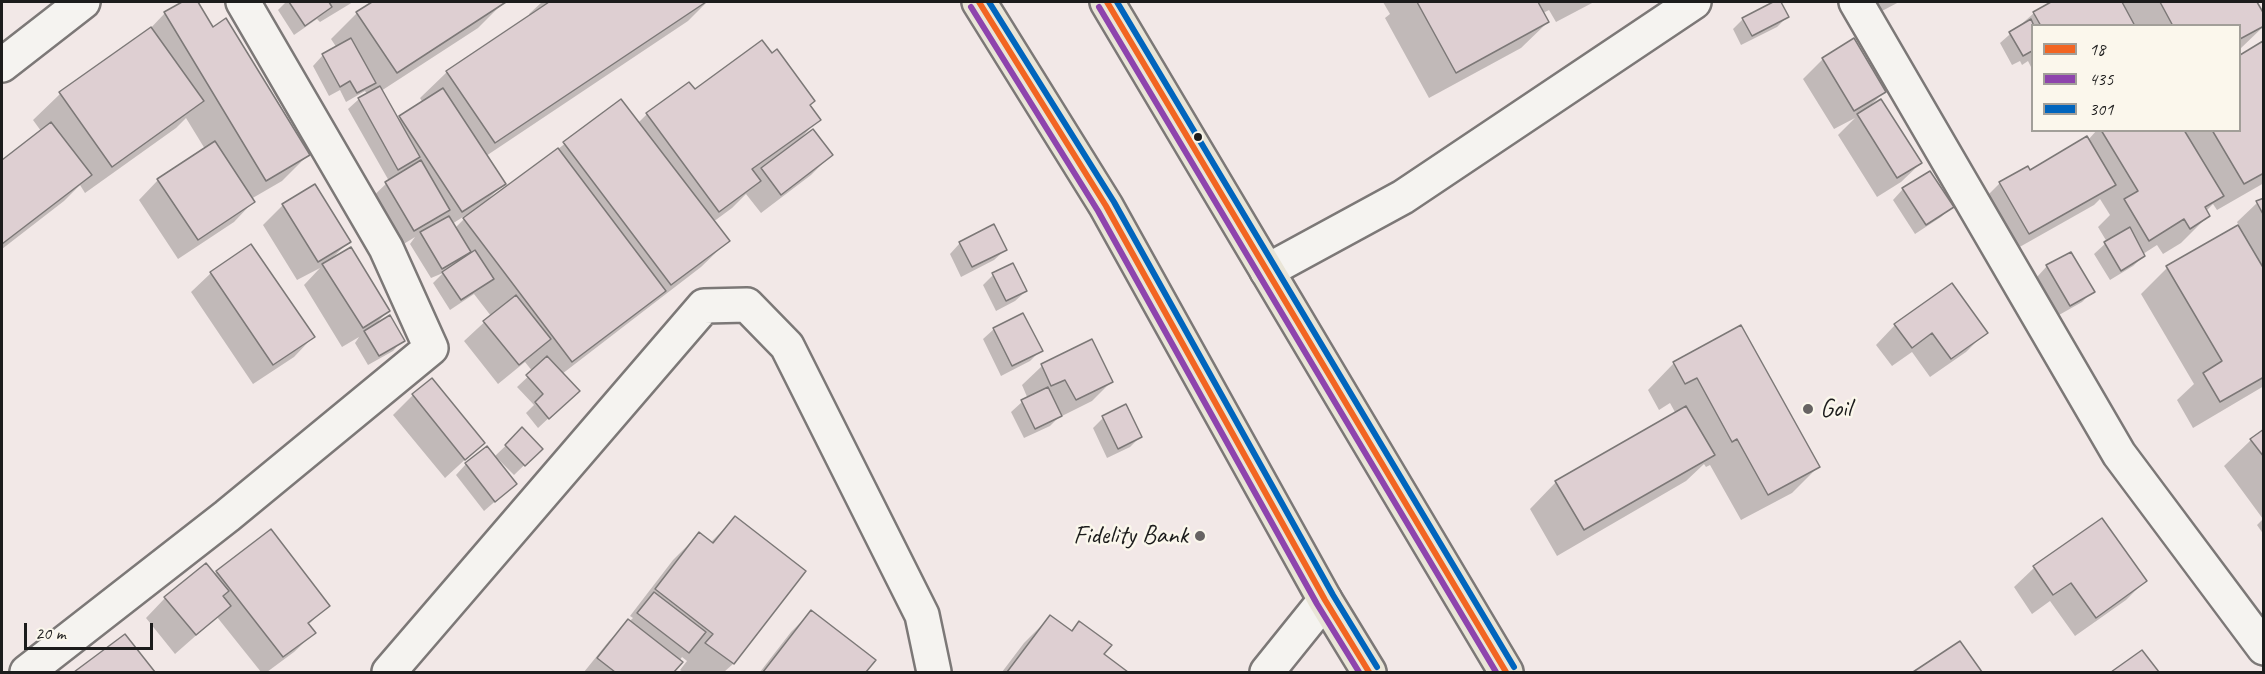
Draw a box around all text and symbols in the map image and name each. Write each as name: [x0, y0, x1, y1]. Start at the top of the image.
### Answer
legend: [2031, 24, 2241, 132]
text: 18: [2089, 38, 2105, 60]
text: 435: [2089, 68, 2113, 90]
text: 301: [2089, 98, 2113, 120]
unlabelled marker: [1192, 131, 1204, 143]
place label: Goil: [1820, 393, 1851, 425]
marker: Goil: [1801, 402, 1815, 416]
place label: Fidelity Bank: [1073, 520, 1188, 552]
marker: Fidelity Bank: [1193, 529, 1207, 543]
scale bar: [27, 611, 156, 649]
text: 20 m: [35, 622, 66, 644]

